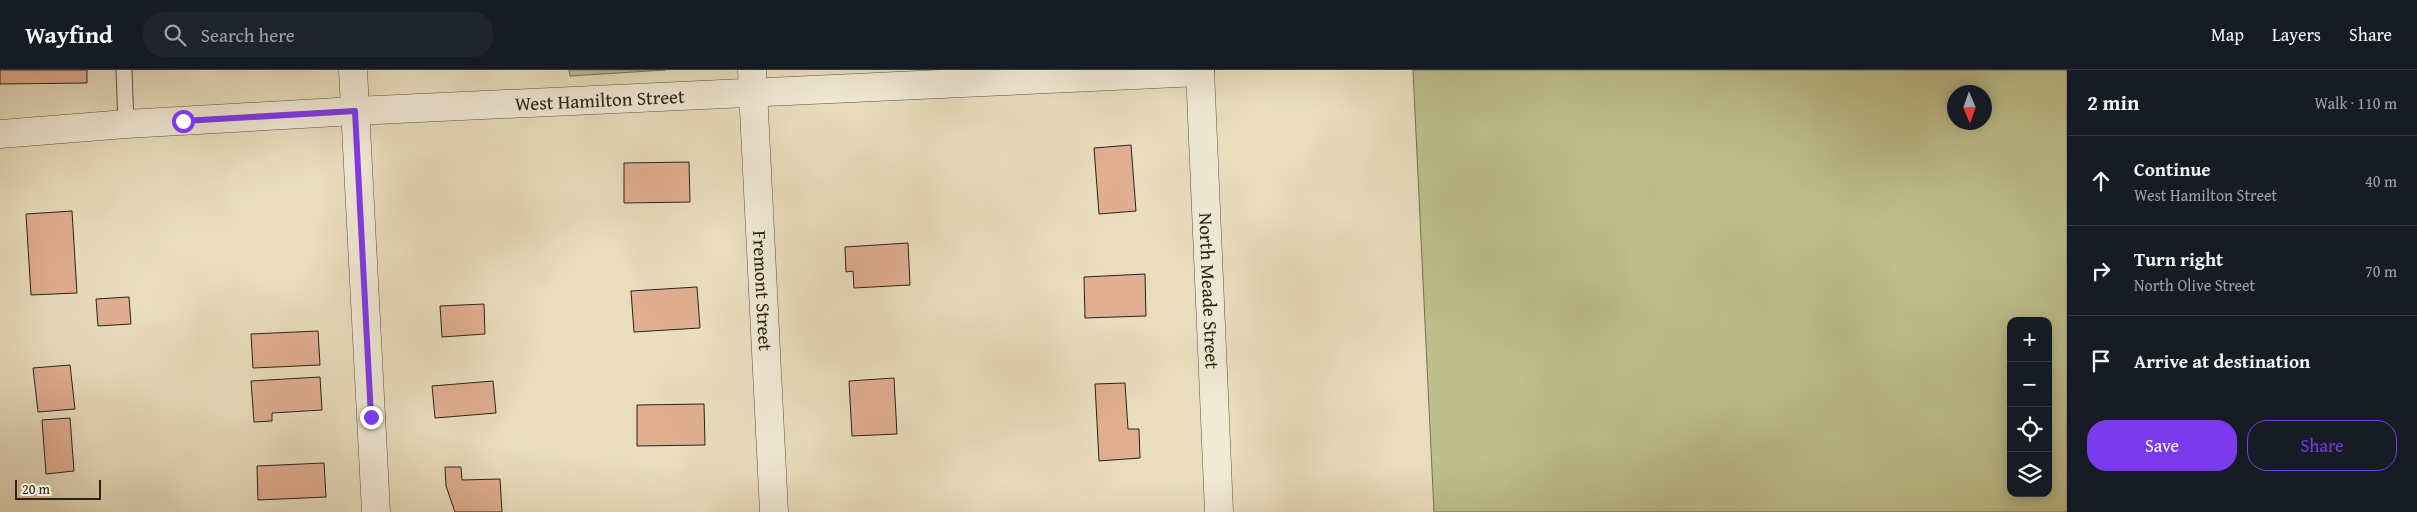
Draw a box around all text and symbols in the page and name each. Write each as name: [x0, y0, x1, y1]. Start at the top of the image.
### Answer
search box: [143, 12, 493, 57]
text: Wayfind: [25, 17, 113, 52]
icon: search: [161, 21, 189, 49]
text: Search here: [201, 21, 295, 49]
text: Map: [2211, 21, 2244, 48]
text: Layers: [2272, 21, 2321, 48]
text: Share: [2349, 21, 2392, 48]
street label: West Hamilton Street: [514, 82, 686, 118]
north arrow: [1947, 85, 1992, 130]
text: 2 min: [2087, 87, 2139, 118]
text: Walk · 110 m: [2314, 91, 2397, 115]
route start: [172, 110, 195, 133]
text: Continue: [2134, 155, 2211, 183]
icon: ahead: [2087, 167, 2115, 195]
text: 40 m: [2365, 169, 2397, 193]
text: West Hamilton Street: [2134, 183, 2277, 207]
street label: North Meade Street: [1192, 212, 1227, 370]
street label: Fremont Street: [746, 230, 780, 352]
text: Turn right: [2134, 245, 2223, 273]
icon: right: [2087, 257, 2115, 285]
text: 70 m: [2365, 259, 2397, 283]
text: North Olive Street: [2134, 273, 2255, 297]
map controls: [2007, 317, 2052, 497]
button: +: [2007, 317, 2052, 362]
icon: arrive: [2087, 347, 2115, 375]
text: Arrive at destination: [2134, 347, 2310, 375]
button: −: [2007, 362, 2052, 407]
route end: [360, 406, 383, 429]
button: locate: [2007, 407, 2052, 452]
button: Save: [2087, 420, 2237, 471]
button: Share: [2247, 420, 2397, 471]
button: layers: [2007, 452, 2052, 497]
scale bar: [15, 477, 101, 500]
text: 20 m: [22, 479, 50, 499]

